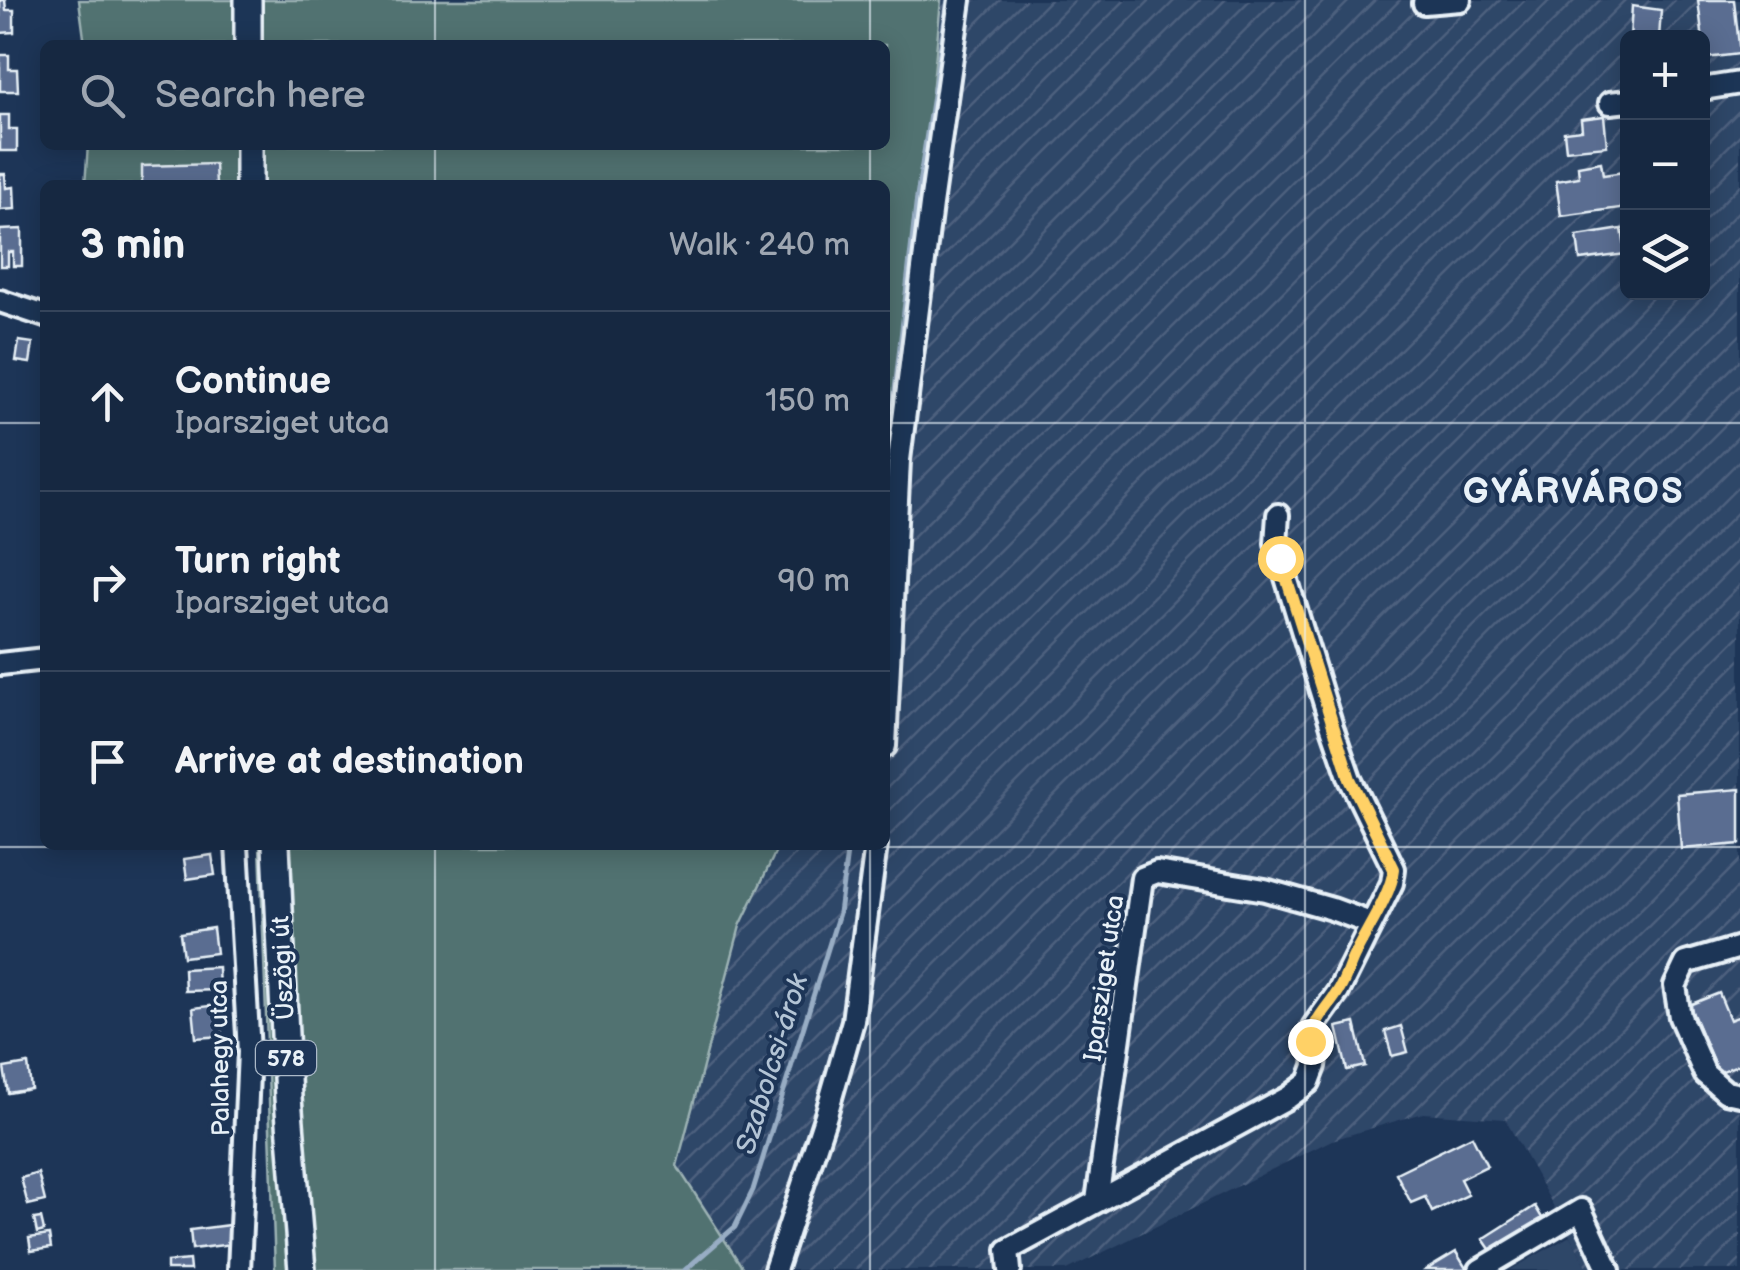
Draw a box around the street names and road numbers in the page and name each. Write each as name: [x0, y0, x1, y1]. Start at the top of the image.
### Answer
street label: Iparsziget utca: [1077, 893, 1132, 1063]
street label: Üszögi út: [265, 915, 302, 1021]
street label: Palahegy utca: [204, 980, 237, 1136]
road number: 578: [256, 1041, 316, 1075]

